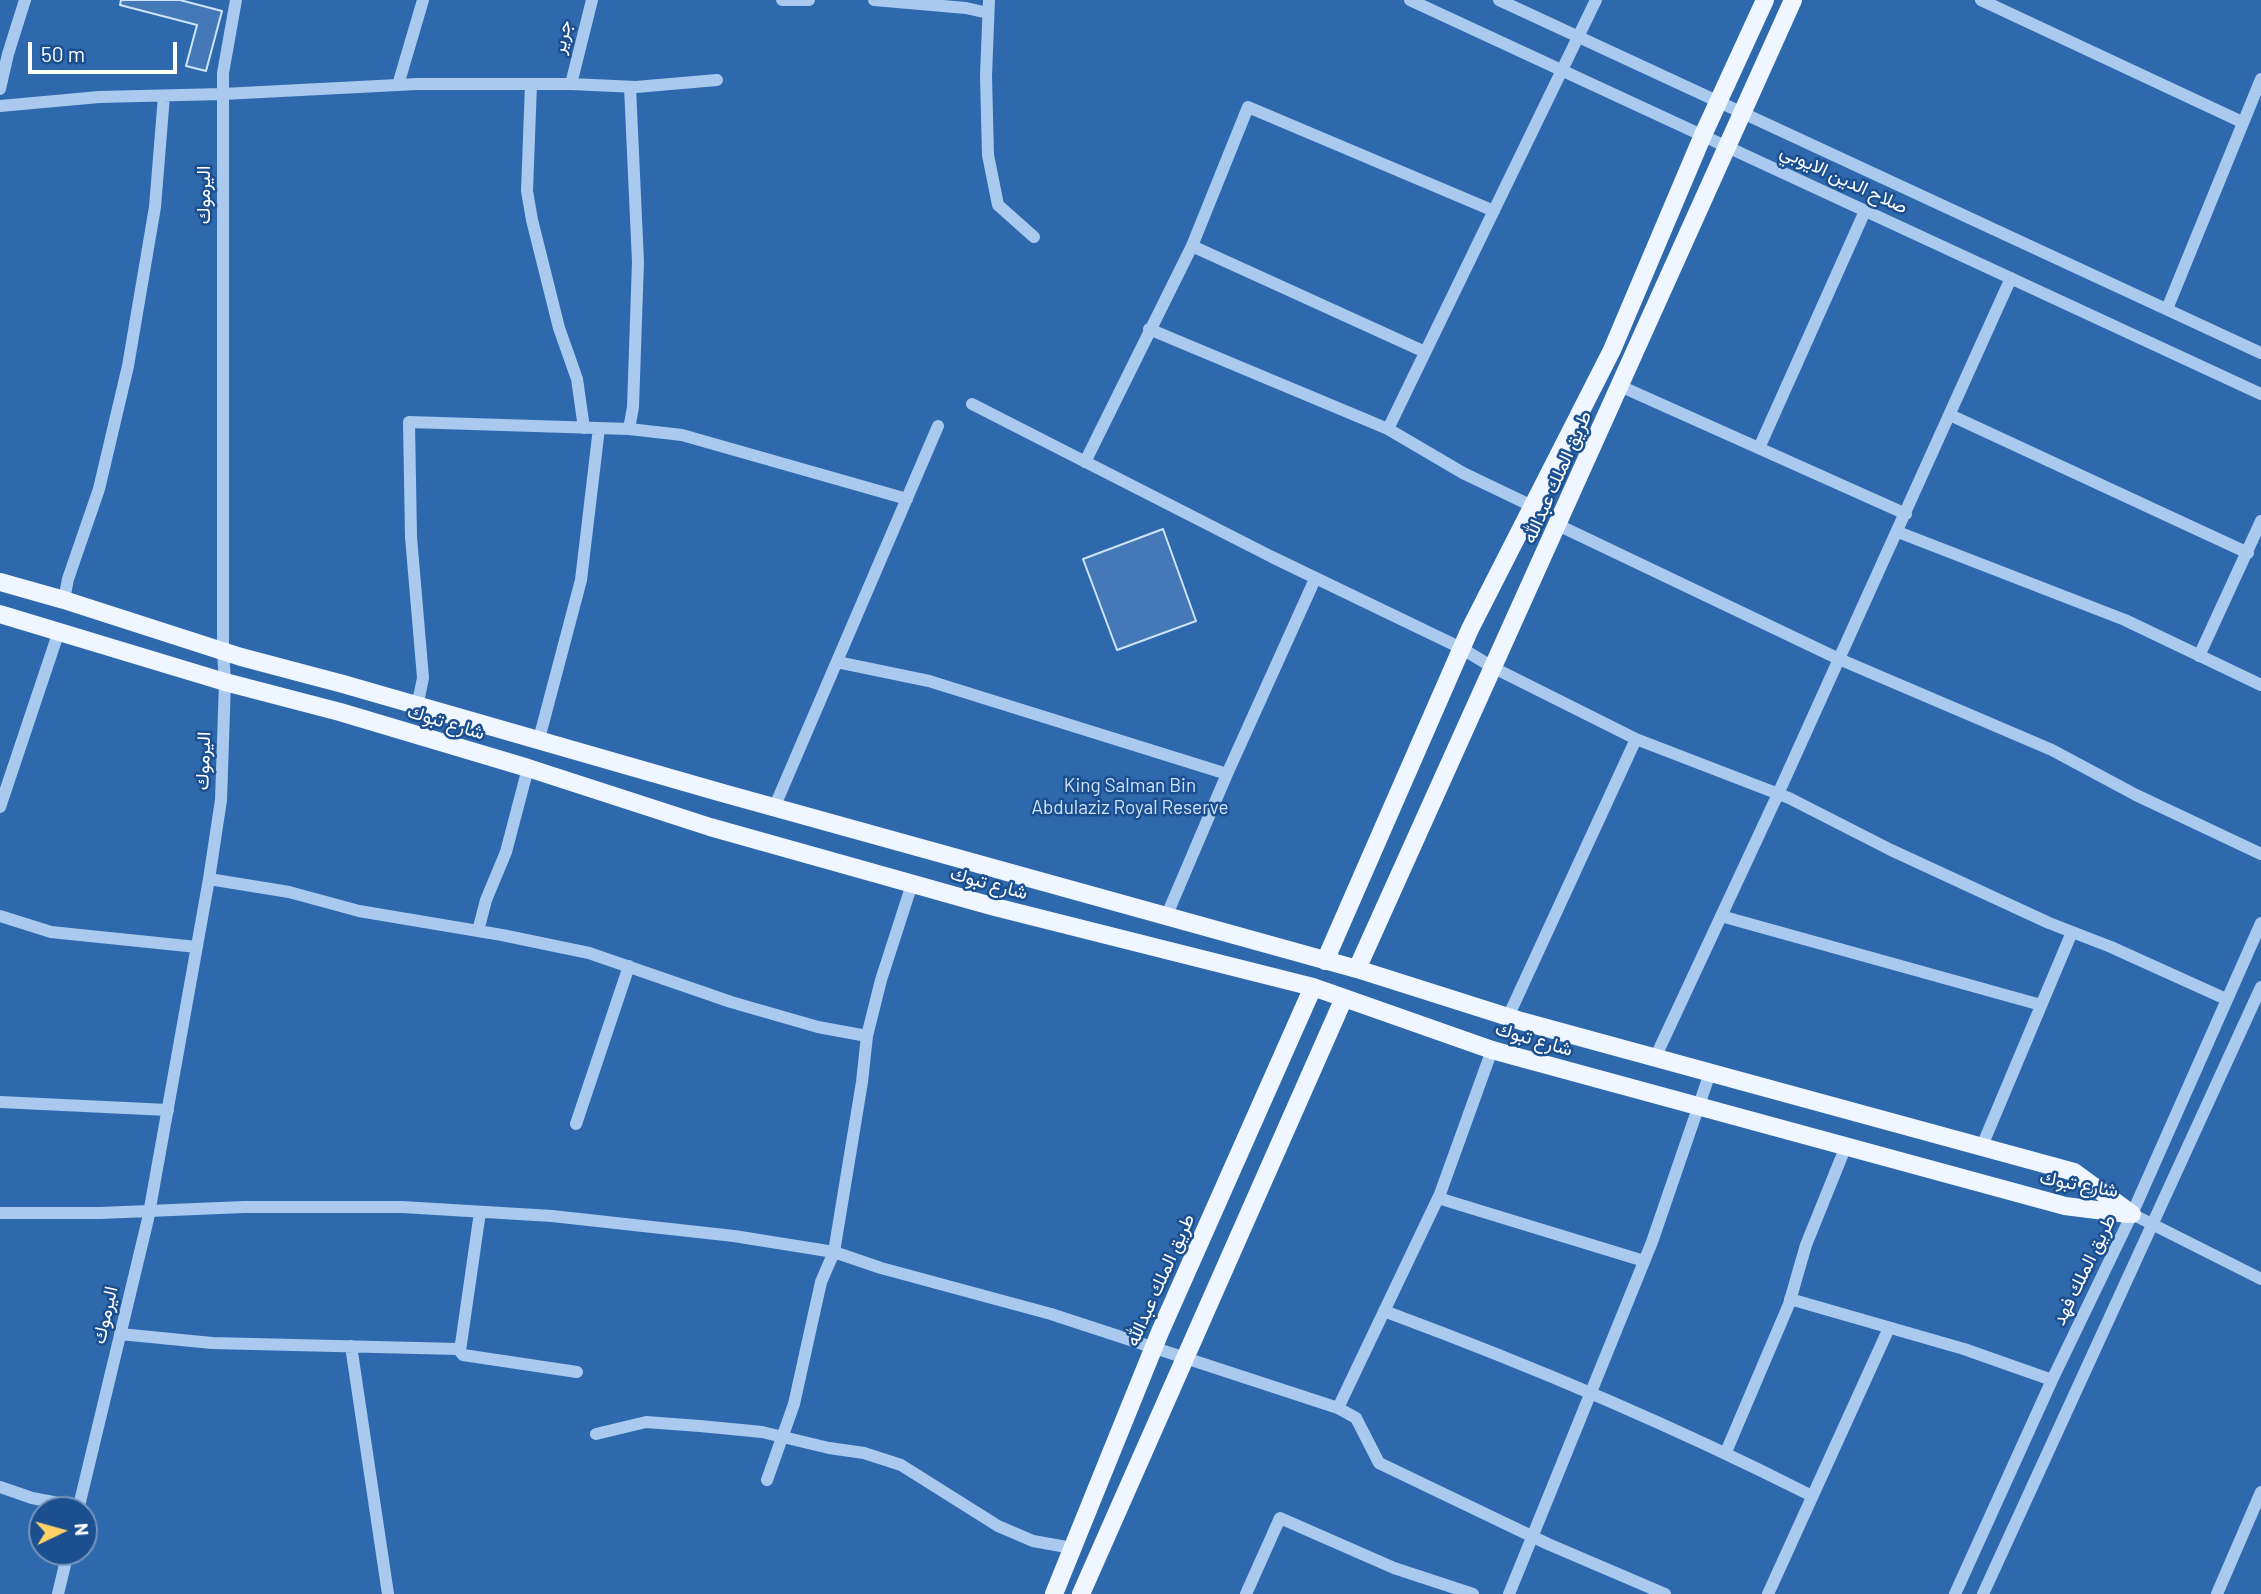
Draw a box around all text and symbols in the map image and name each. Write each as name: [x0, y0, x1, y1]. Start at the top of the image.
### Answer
street label: جرير: [547, 18, 577, 56]
scale bar: [32, 28, 180, 72]
text: 50 m: [41, 41, 85, 66]
street label: صلاح الدين الايوبي: [1777, 139, 1911, 219]
street label: اليرموك: [193, 166, 215, 224]
street label: طريق الملك عبدالله: [1518, 407, 1596, 547]
street label: شارع تبوك: [405, 699, 487, 745]
street label: اليرموك: [191, 731, 215, 791]
park label: King Salman Bin Abdulaziz Royal Reserve: [1031, 775, 1229, 819]
street label: شارع تبوك: [948, 862, 1030, 904]
street label: شارع تبوك: [1493, 1017, 1575, 1061]
street label: شارع تبوك: [2038, 1166, 2120, 1202]
street label: طريق الملك عبدالله: [1121, 1210, 1199, 1350]
street label: طريق الملك فهد: [2047, 1211, 2121, 1329]
street label: اليرموك: [87, 1284, 123, 1346]
north arrow: [28, 1496, 98, 1566]
text: N: [70, 1522, 94, 1537]

